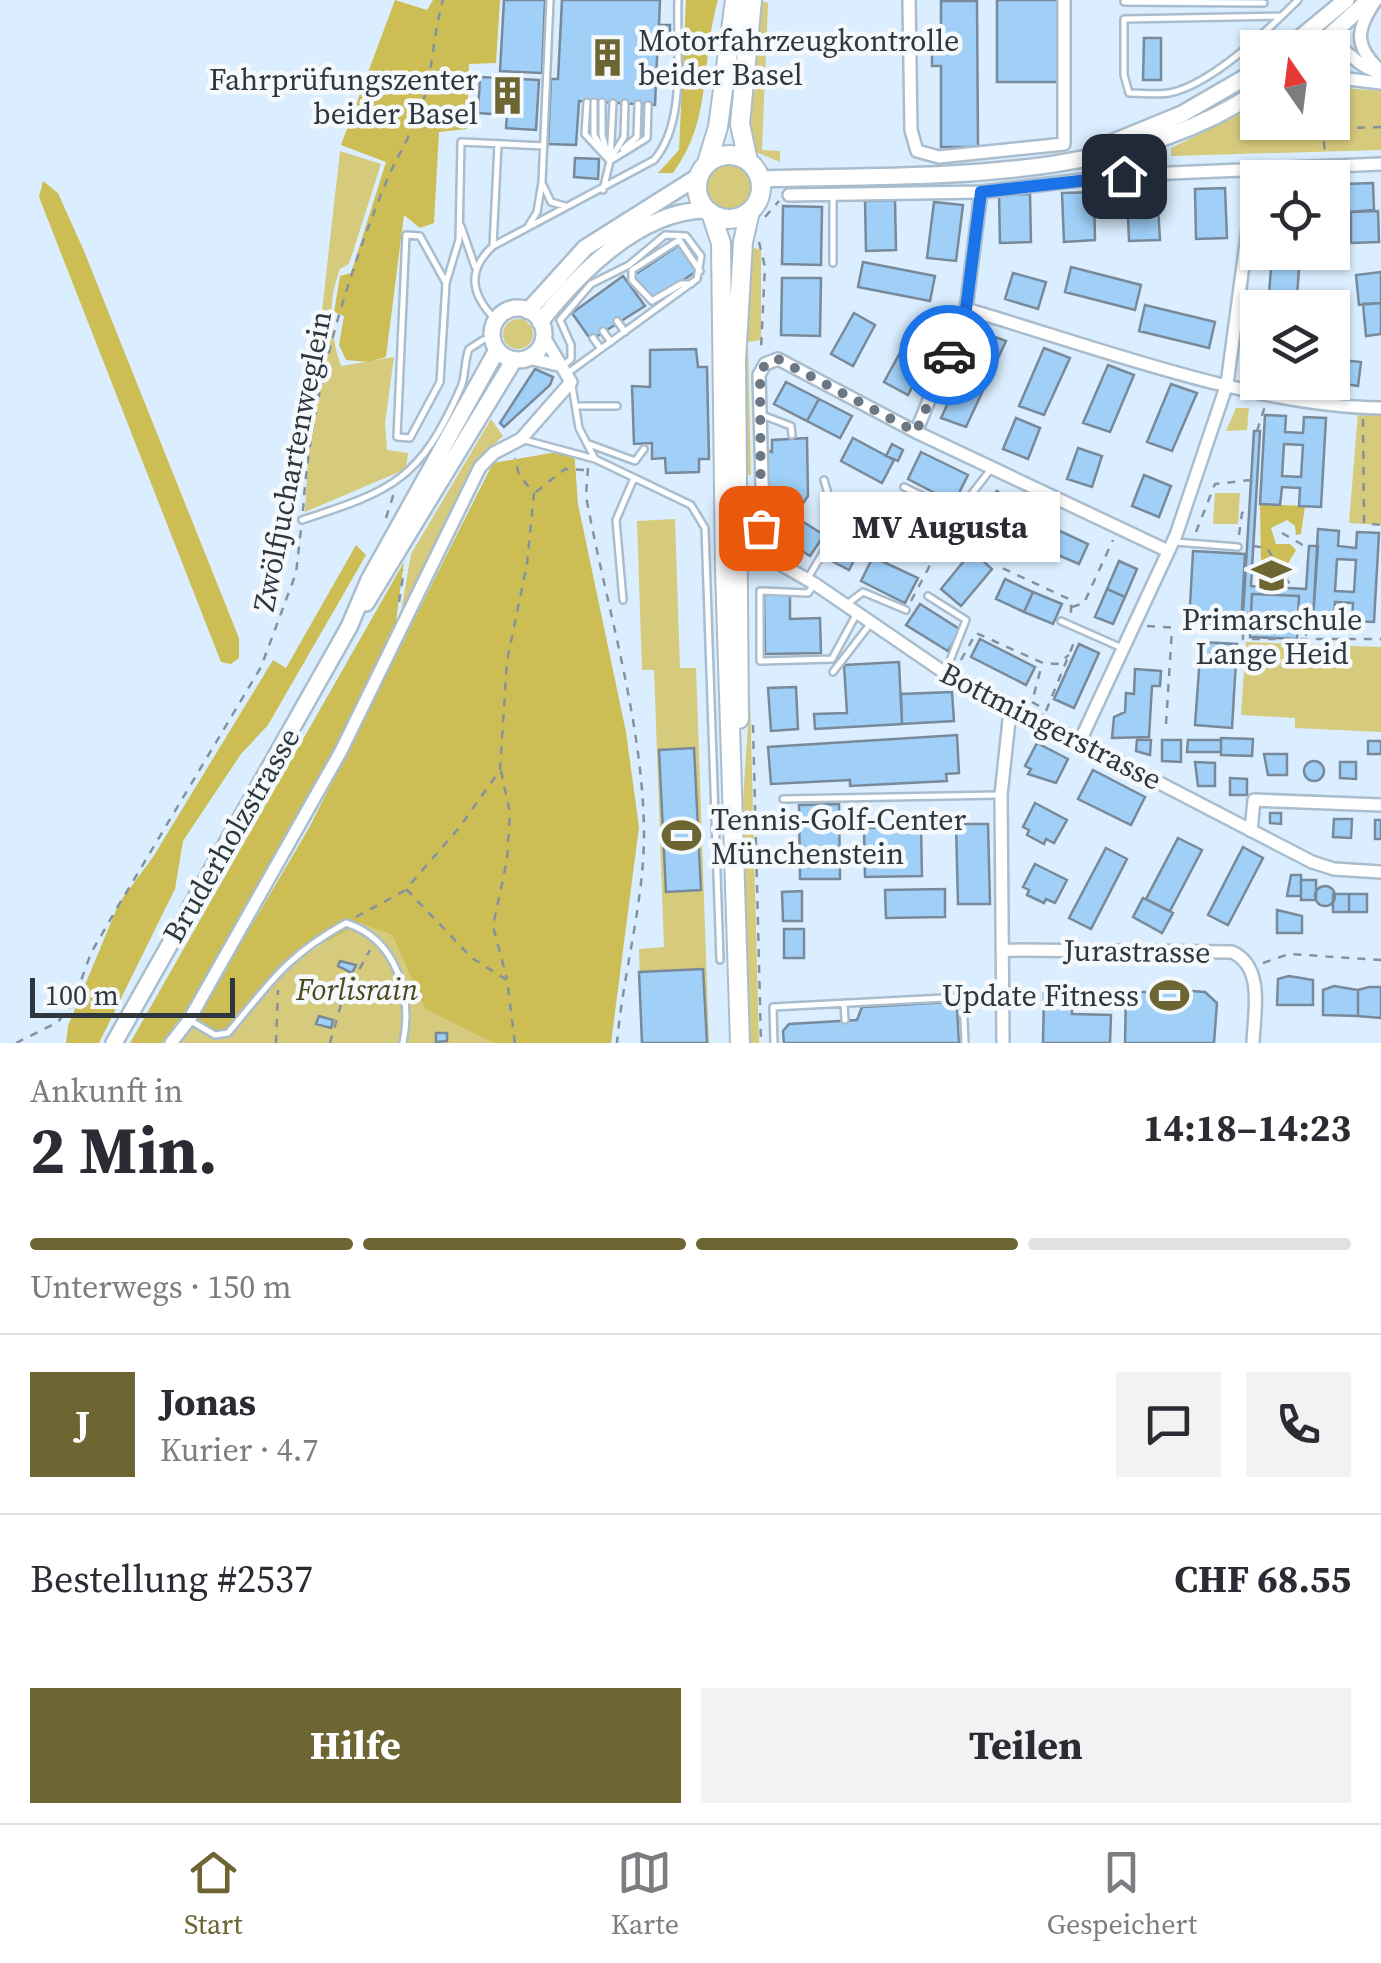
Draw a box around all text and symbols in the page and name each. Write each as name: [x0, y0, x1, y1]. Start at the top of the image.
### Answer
place label: Motorfahrzeugkontrolle beider Basel: [638, 20, 959, 95]
north arrow: [1240, 30, 1350, 140]
map controls: [1240, 30, 1350, 400]
building icon: Motorfahrzeugkontrolle beider Basel: [587, 36, 629, 78]
place label: Fahrprüfungszenter beider Basel: [209, 59, 478, 134]
building icon: Fahrprüfungszenter beider Basel: [487, 75, 529, 117]
pin: [1082, 134, 1167, 219]
icon: home: [1097, 149, 1152, 204]
button: locate: [1240, 160, 1350, 270]
button: layers: [1240, 290, 1350, 400]
courier: [899, 305, 999, 405]
street label: Zwölfjuchartenweglein: [243, 307, 341, 615]
icon: car: [922, 328, 977, 383]
pin: [719, 486, 804, 571]
callout: MV Augusta: [821, 493, 1061, 563]
icon: bag: [734, 501, 789, 556]
text: MV Augusta: [852, 505, 1028, 549]
school or university icon: Primarschule Lange Heid: [1251, 554, 1293, 596]
place label: Primarschule Lange Heid: [1182, 599, 1362, 674]
street label: Bottmingerstrasse: [933, 652, 1169, 800]
street label: Bruderholzstrasse: [153, 720, 309, 950]
place label: Tennis-Golf-Center Münchenstein: [711, 799, 966, 874]
sports icon: Tennis-Golf-Center Münchenstein: [660, 815, 702, 857]
street label: Jurastrasse: [1062, 929, 1211, 973]
park label: Forlisrain: [295, 969, 418, 1010]
scale bar: [30, 973, 235, 1018]
sports icon: Update Fitness: [1148, 974, 1190, 1016]
place label: Update Fitness: [942, 975, 1139, 1016]
text: 100 m: [45, 976, 119, 1014]
text: Ankunft in: [30, 1069, 183, 1113]
text: 14:18–14:23: [1143, 1102, 1351, 1154]
text: 2 Min.: [30, 1106, 217, 1195]
text: Unterwegs · 150 m: [30, 1265, 292, 1309]
button: chat: [1116, 1372, 1221, 1477]
button: phone: [1246, 1372, 1351, 1477]
text: Jonas: [160, 1376, 256, 1428]
text: J: [75, 1398, 90, 1450]
text: Kurier · 4.7: [160, 1428, 318, 1472]
text: Bestellung #2537: [30, 1553, 313, 1605]
text: CHF 68.55: [1174, 1553, 1351, 1605]
button: Hilfe: [30, 1688, 681, 1803]
button: Teilen: [701, 1688, 1351, 1803]
tab: Start: [184, 1845, 243, 1943]
tab: Karte: [611, 1845, 679, 1943]
tab: Gespeichert: [1047, 1845, 1197, 1943]

